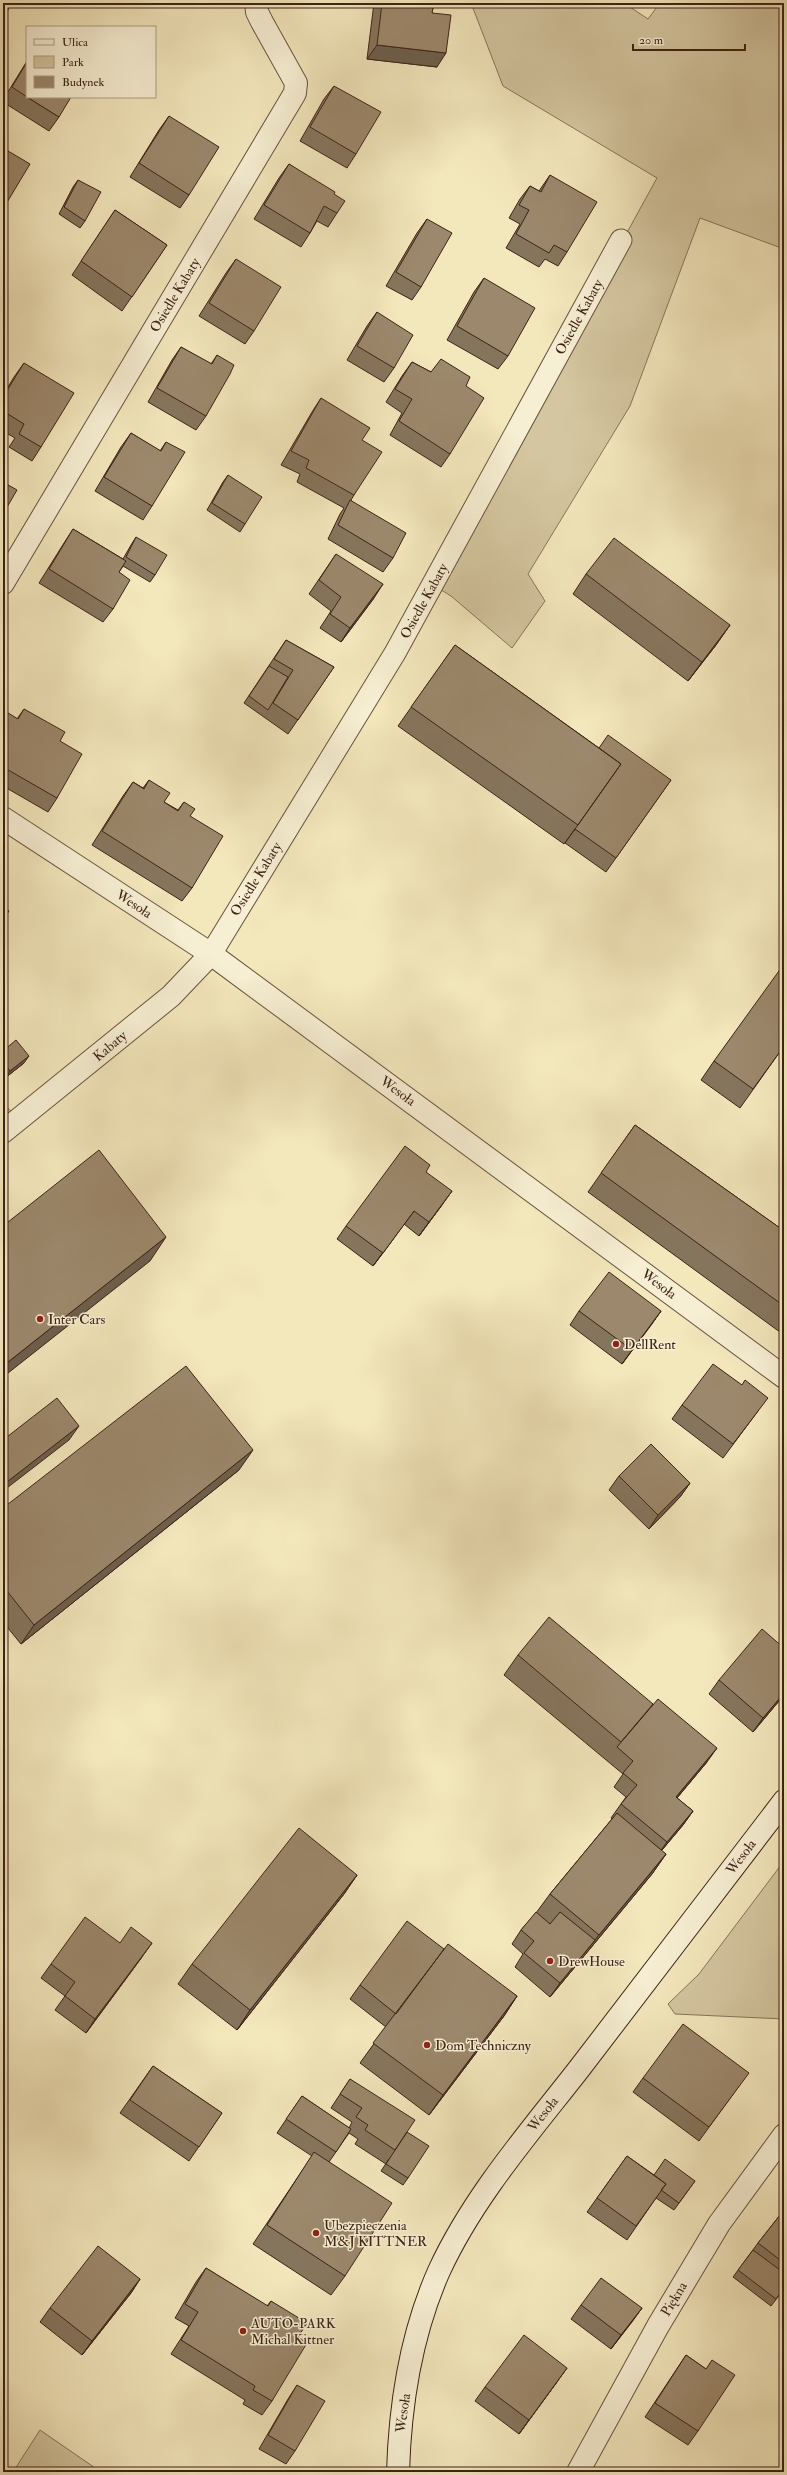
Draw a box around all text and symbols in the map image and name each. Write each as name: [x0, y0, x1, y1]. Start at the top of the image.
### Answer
legend: [26, 26, 156, 98]
scale bar: [633, 26, 745, 52]
text: 20 m: [639, 33, 664, 48]
text: Ulica: [62, 35, 89, 50]
text: Park: [62, 55, 84, 70]
text: Budynek: [62, 75, 104, 90]
street label: Osiedle Kabaty: [146, 254, 205, 336]
street label: Osiedle Kabaty: [551, 276, 608, 358]
street label: Osiedle Kabaty: [396, 560, 453, 642]
street label: Osiedle Kabaty: [227, 838, 287, 920]
street label: Wesoła: [112, 886, 155, 922]
street label: Kabaty: [90, 1026, 132, 1066]
street label: Wesoła: [376, 1072, 419, 1110]
street label: Wesoła: [637, 1265, 680, 1303]
place label: Inter Cars: [48, 1311, 106, 1328]
marker: Inter Cars: [35, 1314, 45, 1324]
place label: DellRent: [624, 1336, 676, 1353]
marker: DellRent: [611, 1339, 621, 1349]
street label: Wesoła: [722, 1836, 760, 1879]
place label: DrewHouse: [558, 1953, 625, 1970]
marker: DrewHouse: [545, 1956, 555, 1966]
place label: Dom Techniczny: [435, 2037, 532, 2055]
marker: Dom Techniczny: [422, 2040, 432, 2050]
street label: Wesoła: [523, 2093, 562, 2136]
place label: Ubezpieczenia M&J KITTNER: [324, 2217, 428, 2250]
marker: Ubezpieczenia M&J KITTNER: [311, 2228, 321, 2238]
street label: Piękna: [657, 2278, 691, 2319]
place label: AUTO-PARK Michal Kittner: [250, 2315, 336, 2348]
marker: AUTO-PARK Michal Kittner: [238, 2326, 248, 2336]
street label: Wesoła: [392, 2392, 414, 2435]

